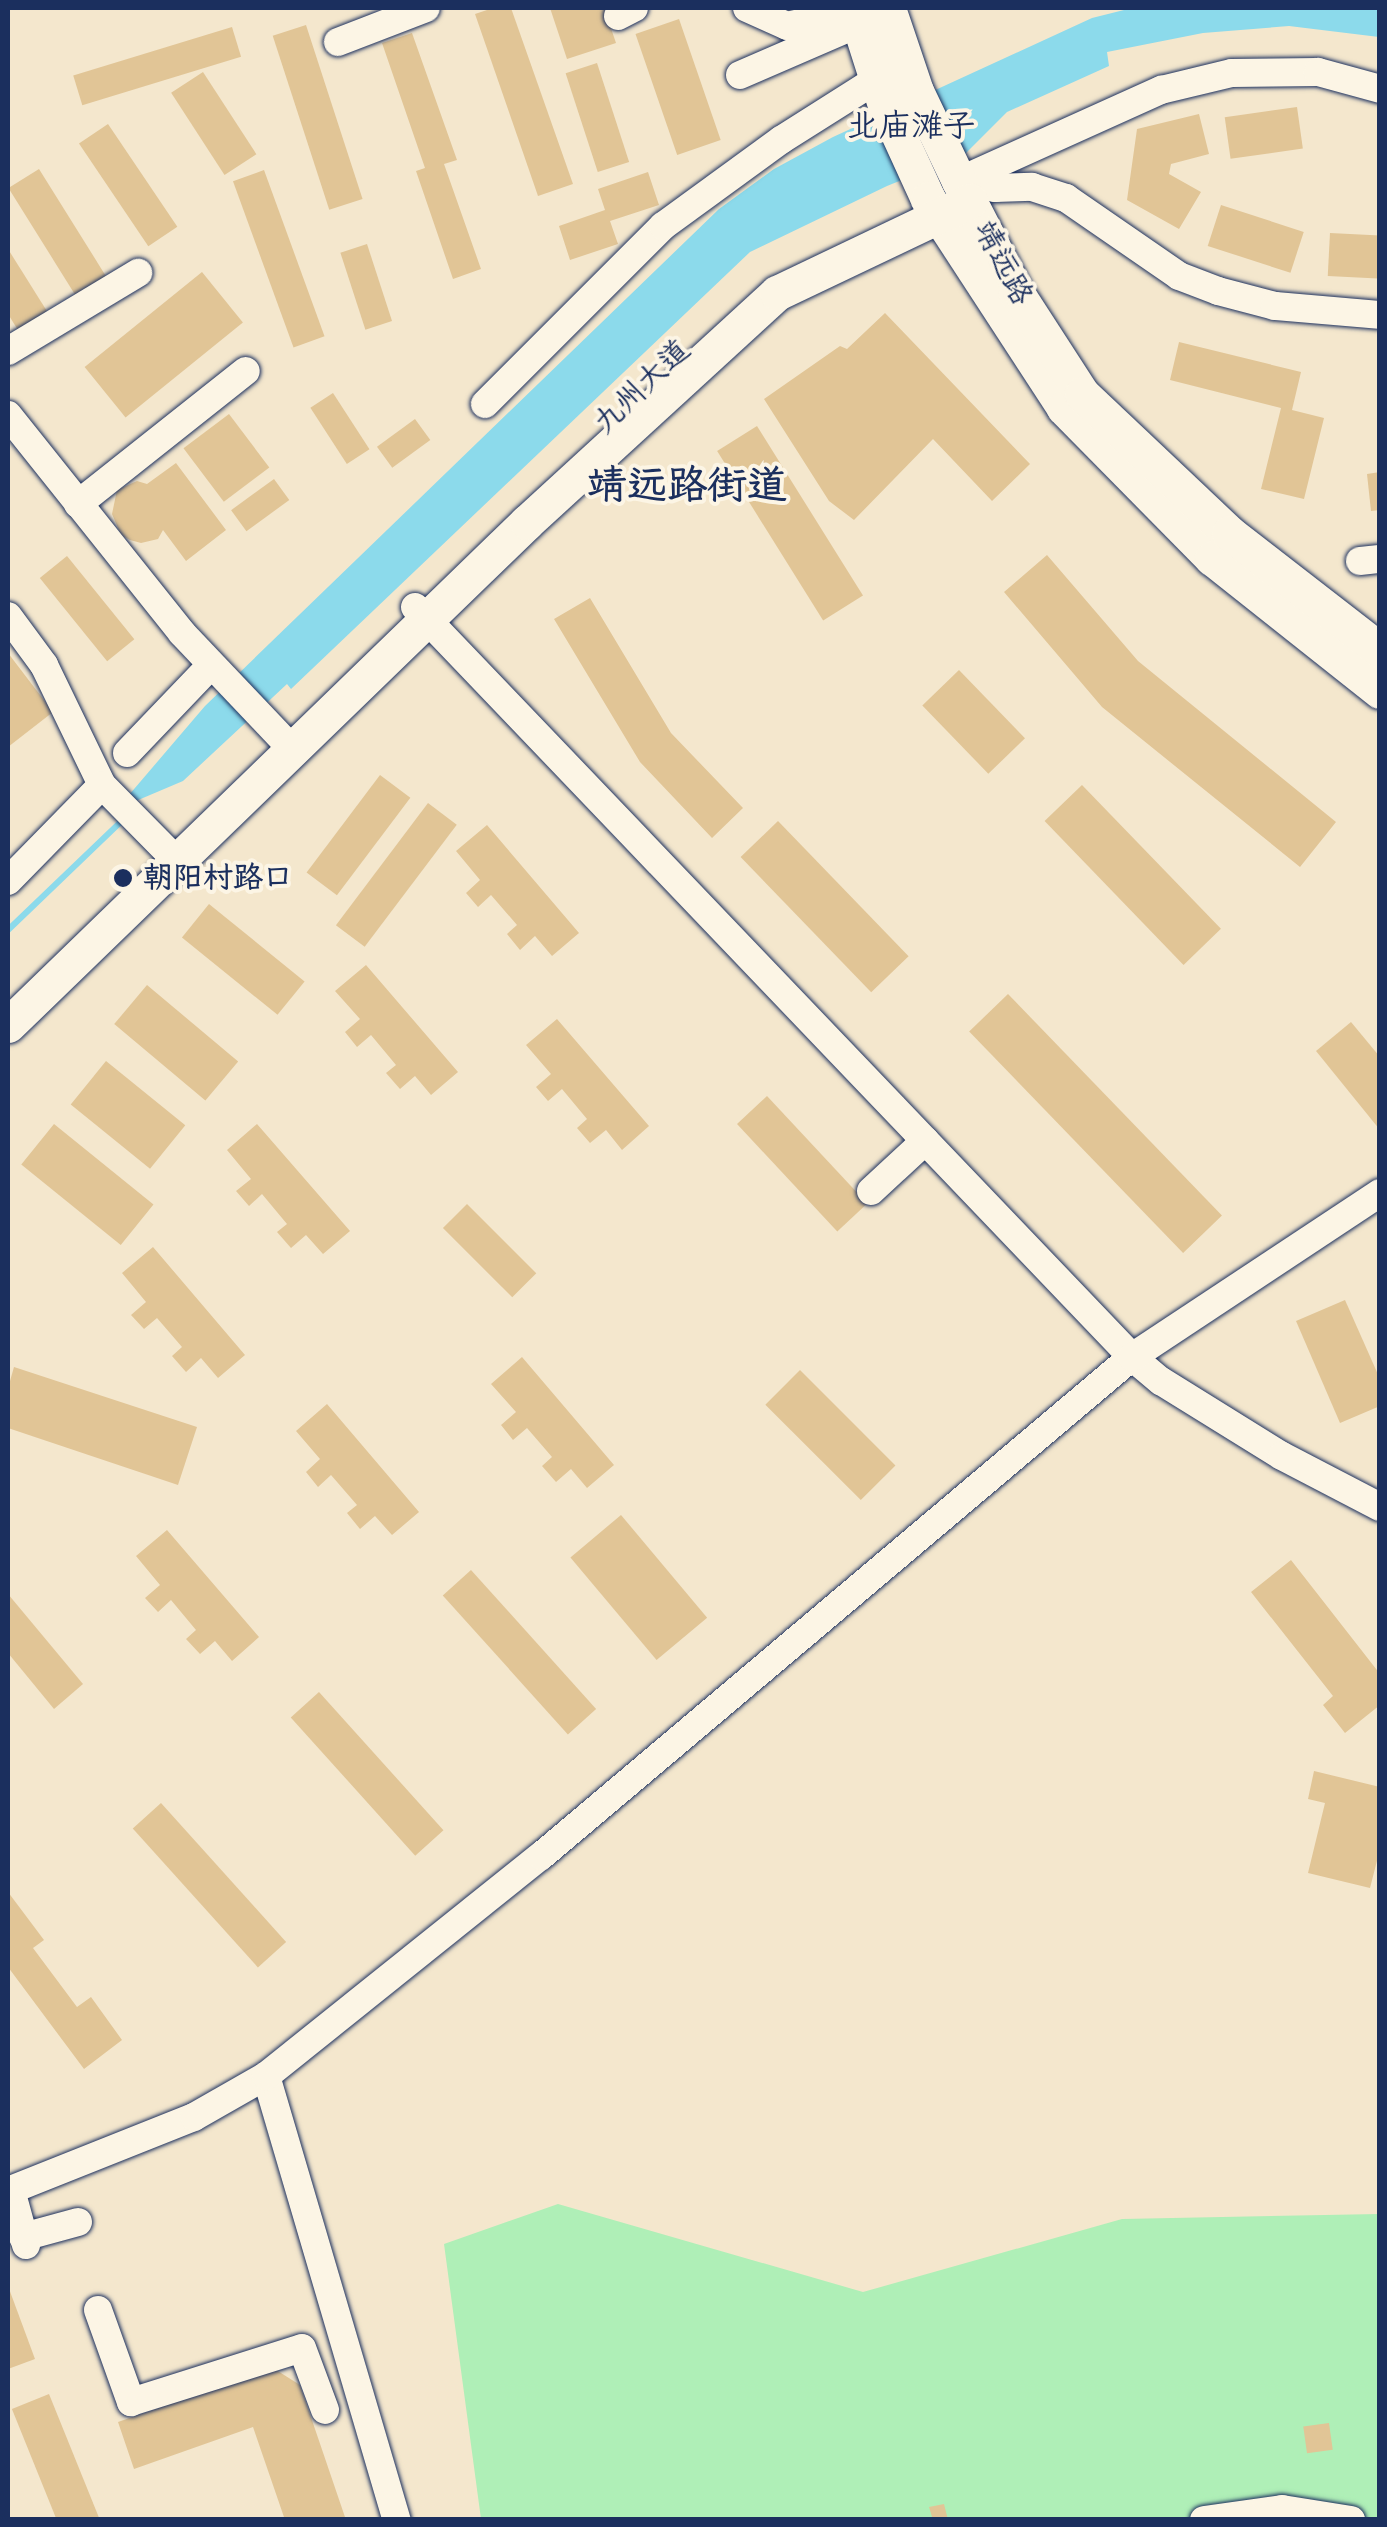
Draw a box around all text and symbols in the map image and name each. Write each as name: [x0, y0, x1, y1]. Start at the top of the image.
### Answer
district label: 北庙滩子: [847, 108, 975, 146]
street label: 靖远路: [966, 215, 1040, 311]
street label: 九州大道: [586, 332, 698, 442]
district label: 靖远路街道: [587, 462, 787, 510]
place label: 朝阳村路口: [143, 860, 293, 896]
marker: 朝阳村路口: [112, 867, 134, 889]

